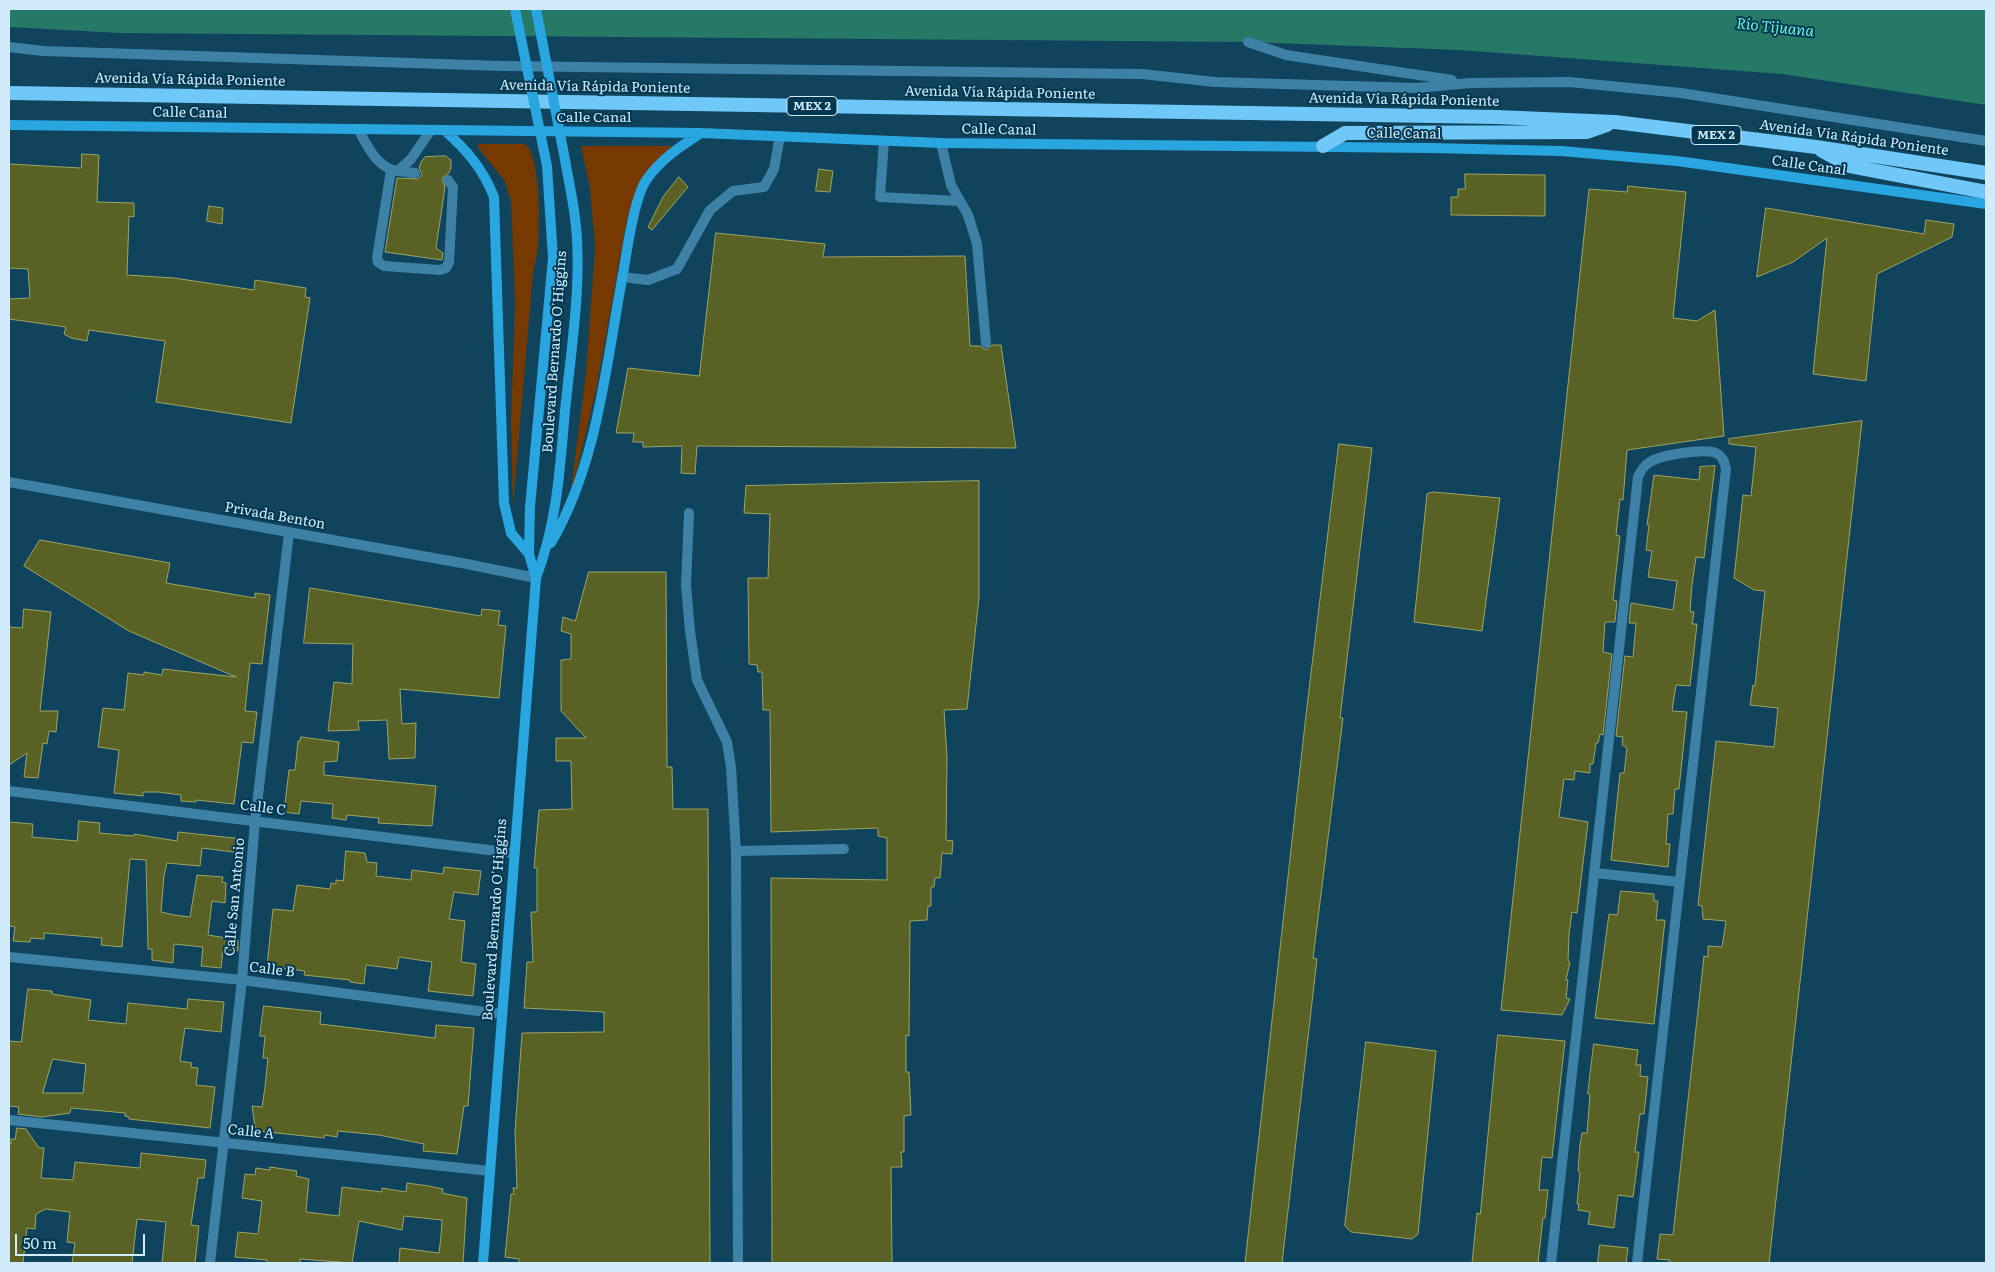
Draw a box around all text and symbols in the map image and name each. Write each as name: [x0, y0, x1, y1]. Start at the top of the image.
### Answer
water label: Río Tijuana: [1735, 15, 1815, 41]
street label: Avenida Vía Rápida Poniente: [94, 70, 286, 90]
street label: Avenida Vía Rápida Poniente: [499, 77, 691, 97]
street label: Avenida Vía Rápida Poniente: [904, 83, 1096, 103]
street label: Avenida Vía Rápida Poniente: [1308, 90, 1500, 110]
road number: MEX 2: [787, 96, 837, 115]
street label: Calle Canal: [152, 104, 228, 122]
street label: Calle Canal: [556, 110, 632, 126]
street label: Avenida Vía Rápida Poniente: [1758, 116, 1950, 160]
street label: Calle Canal: [961, 121, 1037, 139]
street label: Calle Canal: [1366, 125, 1442, 143]
road number: MEX 2: [1691, 126, 1741, 144]
street label: Calle Canal: [1771, 152, 1847, 180]
street label: Boulevard Bernardo O'Higgins: [540, 250, 570, 454]
street label: Privada Benton: [223, 499, 327, 533]
street label: Calle C: [239, 797, 287, 819]
street label: Boulevard Bernardo O'Higgins: [480, 818, 510, 1022]
street label: Calle San Antonio: [221, 837, 249, 957]
street label: Calle B: [248, 959, 296, 981]
street label: Calle A: [227, 1121, 275, 1143]
scale bar: [18, 1224, 148, 1256]
text: 50 m: [23, 1231, 57, 1254]

